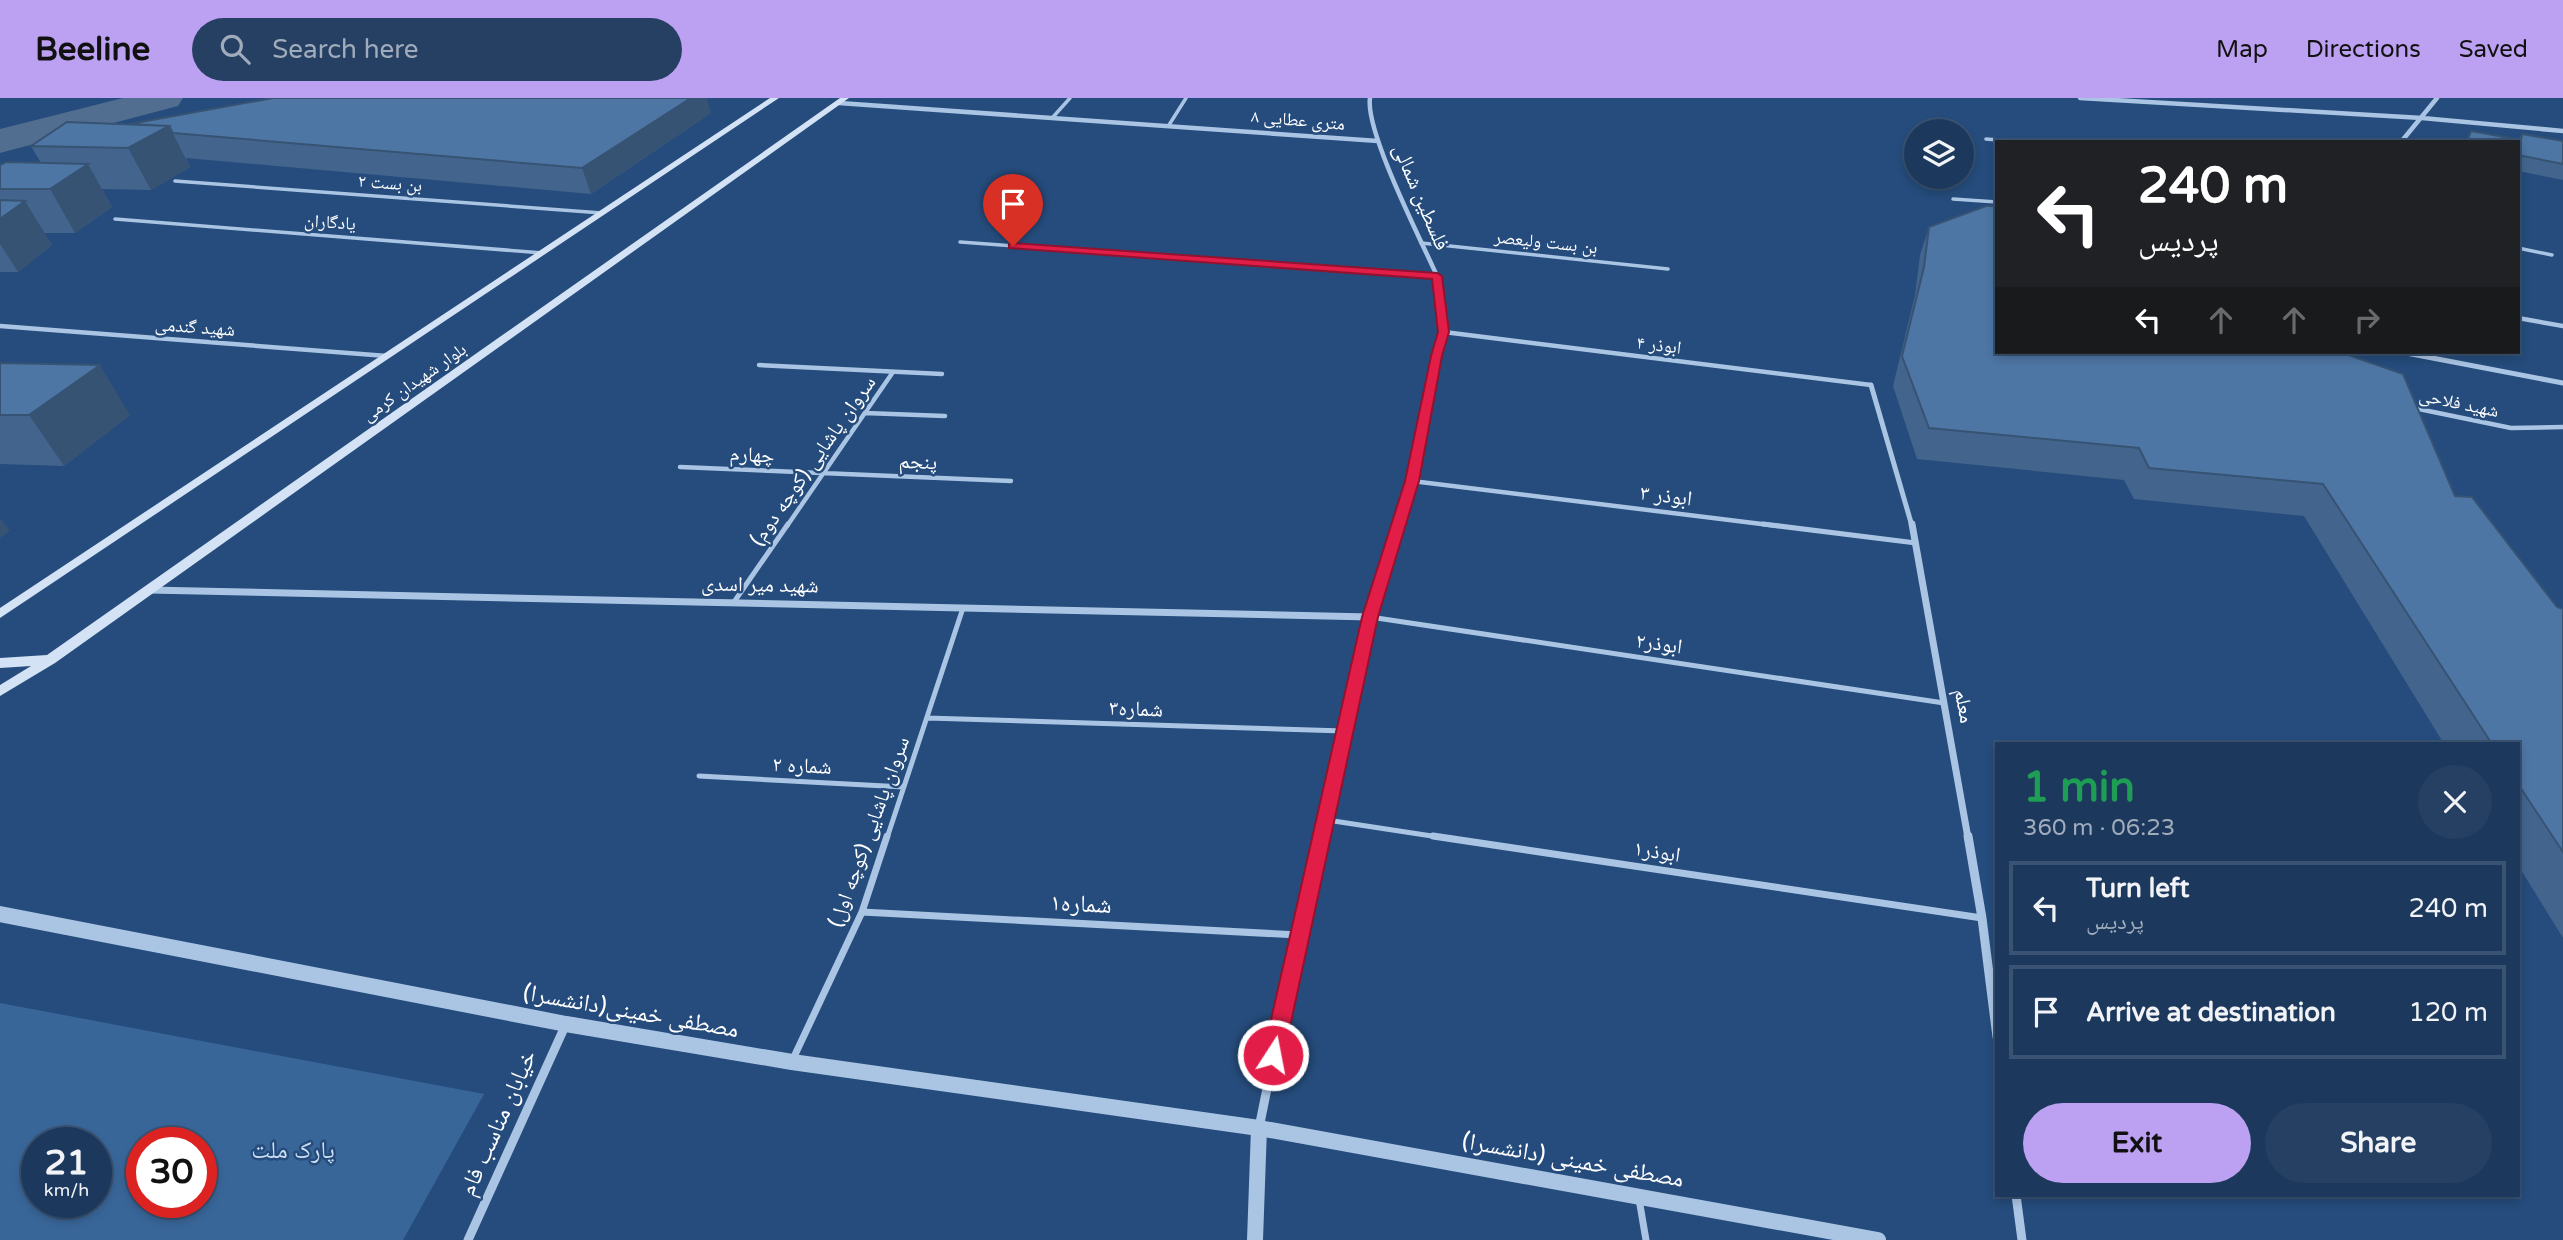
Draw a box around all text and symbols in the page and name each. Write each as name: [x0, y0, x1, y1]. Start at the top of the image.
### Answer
search box: [192, 18, 682, 81]
text: Beeline: [35, 30, 150, 69]
icon: search: [216, 30, 254, 68]
text: Search here: [272, 34, 418, 65]
text: Map: [2216, 35, 2268, 64]
text: Directions: [2306, 35, 2421, 64]
text: Saved: [2459, 35, 2528, 64]
street label: ۸ متری عطایی: [1250, 105, 1346, 135]
map controls: [1904, 119, 1974, 189]
button: layers: [1904, 119, 1974, 189]
street label: فلسطین شمالی: [1387, 140, 1455, 254]
text: 240 m: [2138, 157, 2288, 216]
icon: left: [2023, 168, 2114, 259]
street label: بن بست ۲: [357, 170, 423, 196]
pin: [983, 174, 1043, 246]
icon: arrive: [994, 185, 1032, 223]
street label: یادگاران: [303, 209, 357, 235]
text: پردیس: [2138, 222, 2219, 260]
street label: بن بست ولیعصر: [1492, 226, 1599, 258]
icon: left: [2129, 301, 2167, 339]
icon: ahead: [2202, 301, 2240, 339]
icon: ahead: [2275, 301, 2313, 339]
icon: right: [2348, 301, 2386, 339]
street label: شهید گندمی: [154, 313, 236, 341]
street label: ابوذر ۴: [1635, 331, 1683, 359]
street label: بلوار شهیدان کرمی: [358, 338, 470, 426]
street label: سروان پاشایی (کوچه دوم): [745, 371, 882, 552]
street label: شهید فلاحی: [2417, 384, 2501, 422]
street label: چهارم: [729, 441, 775, 470]
street label: پنجم: [898, 449, 938, 476]
street label: ابوذر ۳: [1639, 480, 1693, 512]
street label: شهید میر اسدی: [701, 571, 819, 599]
street label: ابوذر۲: [1634, 628, 1684, 660]
street label: معلم: [1948, 687, 1979, 725]
street label: شماره۳: [1109, 696, 1163, 722]
street label: سروان پاشایی (کوچه اول): [823, 733, 915, 931]
street label: شماره ۲: [772, 752, 832, 780]
text: 1 min: [2023, 762, 2135, 813]
button: close: [2418, 765, 2492, 839]
text: 360 m · 06:23: [2023, 814, 2175, 842]
street label: ابوذر۱: [1632, 836, 1682, 868]
text: Turn left: [2086, 873, 2189, 904]
street label: شماره۱: [1049, 888, 1113, 920]
icon: left: [2027, 889, 2065, 927]
text: 240 m: [2408, 893, 2488, 924]
text: پردیس: [2086, 908, 2144, 936]
street label: (دانشسرا)مصطفی خمینی: [521, 978, 741, 1044]
icon: arrive: [2027, 993, 2065, 1031]
text: Arrive at destination: [2086, 997, 2336, 1028]
text: 120 m: [2408, 997, 2488, 1028]
position arrow: [1236, 1018, 1310, 1092]
street label: خیابان مناسب فام: [453, 1046, 544, 1201]
button: Exit: [2023, 1103, 2251, 1183]
button: Share: [2265, 1103, 2492, 1183]
street label: مصطفی خمینی (دانشسرا): [1460, 1126, 1686, 1194]
speed limit sign: 30: [126, 1127, 217, 1218]
park label: پارک ملت: [251, 1136, 335, 1165]
text: 21: [45, 1142, 88, 1184]
text: km/h: [44, 1179, 89, 1201]

